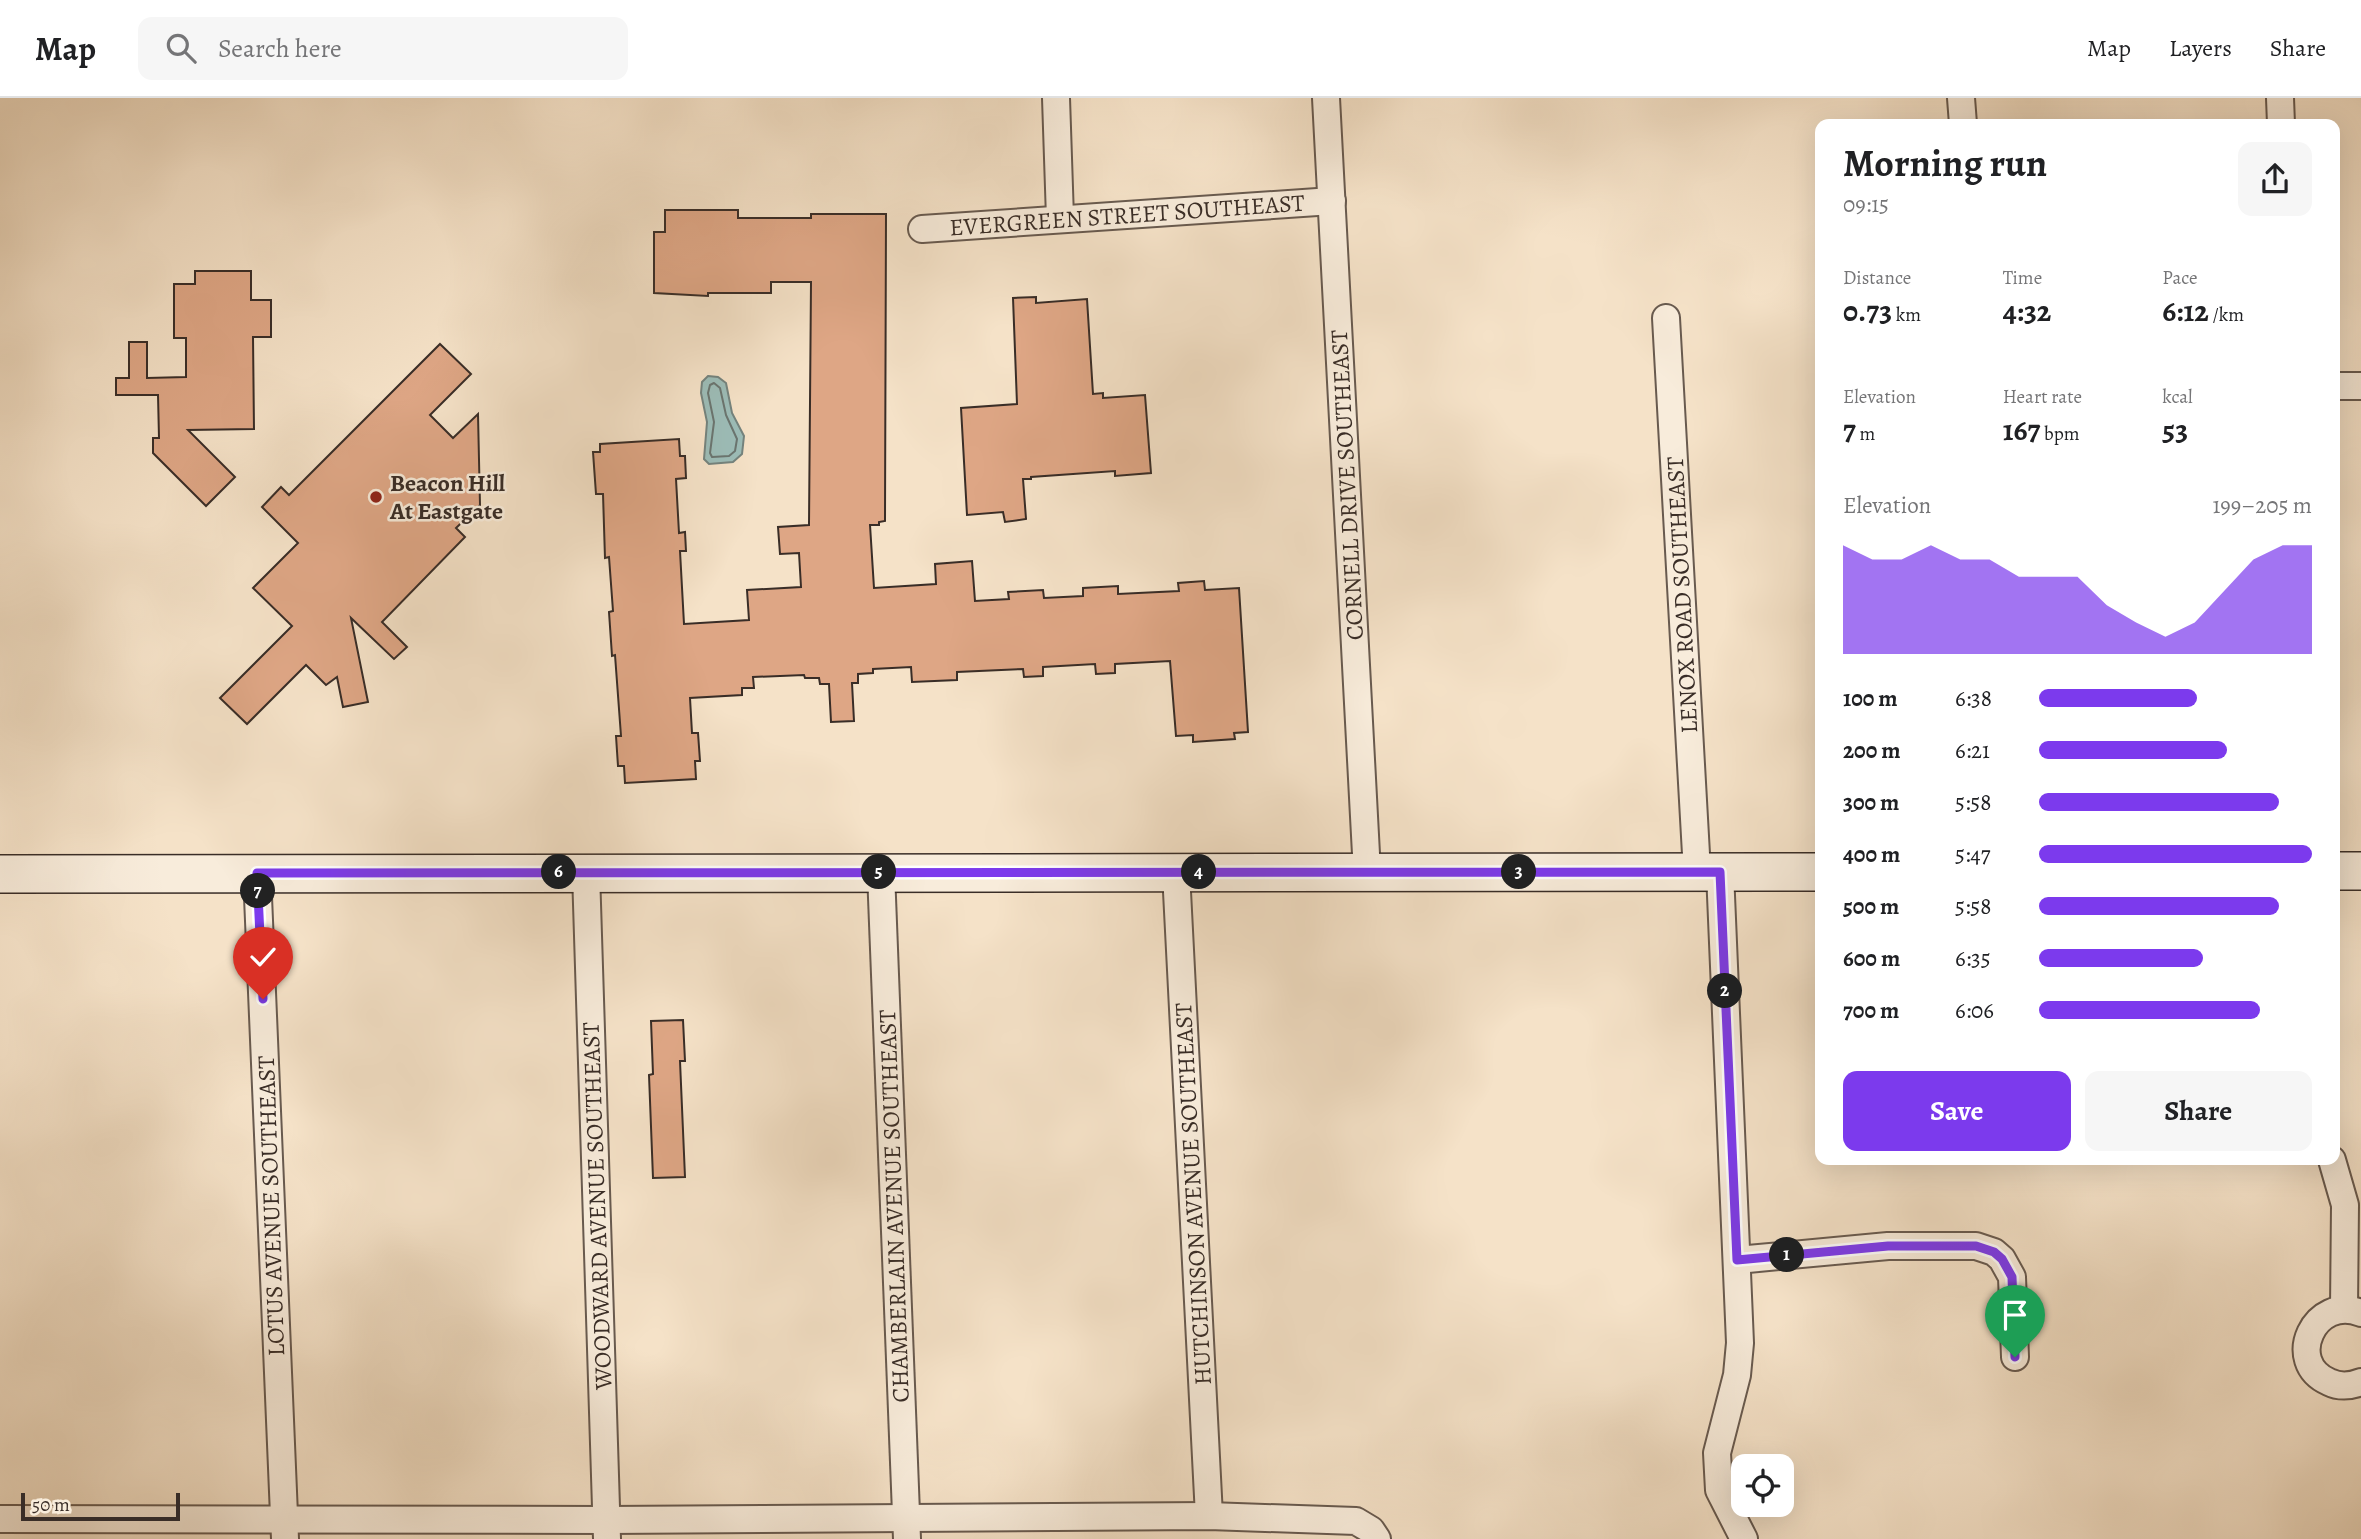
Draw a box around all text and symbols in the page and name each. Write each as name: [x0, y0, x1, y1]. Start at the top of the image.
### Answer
search box: [138, 17, 628, 80]
text: Map: [35, 26, 96, 71]
icon: search: [162, 29, 200, 67]
text: Search here: [218, 31, 342, 66]
text: Map: [2087, 32, 2131, 64]
text: Layers: [2169, 32, 2232, 64]
text: Share: [2270, 32, 2326, 64]
text: Morning run: [1843, 137, 2047, 189]
button: share: [2238, 142, 2312, 216]
street label: EVERGREEN STREET SOUTHEAST: [948, 187, 1306, 243]
text: 09:15: [1843, 189, 1889, 220]
text: Distance: [1843, 265, 1911, 291]
text: Time: [2003, 265, 2042, 291]
text: Pace: [2162, 265, 2198, 291]
text: 0.73: [1843, 291, 1892, 331]
text: 4:32: [2003, 291, 2051, 331]
text: 6:12: [2162, 291, 2209, 331]
text: km: [1892, 302, 1921, 328]
text: /km: [2209, 302, 2244, 328]
street label: CORNELL DRIVE SOUTHEAST: [1323, 329, 1371, 641]
text: Elevation: [1843, 384, 1916, 410]
text: Heart rate: [2003, 384, 2082, 410]
text: kcal: [2162, 384, 2193, 410]
text: 7: [1843, 410, 1856, 450]
text: 167: [2003, 410, 2040, 450]
text: 53: [2162, 410, 2188, 450]
text: m: [1856, 421, 1875, 447]
text: bpm: [2040, 421, 2079, 447]
street label: LENOX ROAD SOUTHEAST: [1659, 456, 1705, 734]
place label: Beacon Hill At Eastgate: [389, 467, 506, 527]
marker: Beacon Hill At Eastgate: [368, 489, 384, 505]
text: Elevation: [1843, 490, 1931, 521]
text: 199–205 m: [2212, 490, 2312, 521]
text: 100 m: [1843, 683, 1898, 714]
text: 6:38: [1955, 683, 1992, 714]
text: 200 m: [1843, 735, 1901, 766]
text: 6:21: [1955, 735, 1990, 766]
text: 300 m: [1843, 787, 1899, 818]
text: 5:58: [1955, 787, 1991, 818]
text: 400 m: [1843, 839, 1900, 870]
text: 5:47: [1955, 839, 1990, 870]
pin: 6: [542, 854, 576, 890]
pin: 5: [862, 854, 896, 890]
pin: 4: [1182, 854, 1216, 890]
pin: 3: [1502, 854, 1536, 890]
text: 6: [554, 858, 563, 884]
text: 5: [874, 858, 883, 884]
text: 4: [1194, 858, 1203, 884]
text: 3: [1514, 858, 1523, 884]
pin: 7: [240, 874, 276, 908]
text: 7: [253, 877, 262, 903]
text: 500 m: [1843, 891, 1899, 922]
text: 5:58: [1955, 891, 1991, 922]
pin: [233, 927, 293, 999]
icon: check: [244, 938, 282, 976]
text: 600 m: [1843, 943, 1900, 974]
text: 6:35: [1955, 943, 1991, 974]
pin: 2: [1708, 974, 1742, 1008]
text: 2: [1720, 977, 1729, 1003]
text: 700 m: [1843, 995, 1899, 1026]
text: 6:06: [1955, 995, 1994, 1026]
street label: HUTCHINSON AVENUE SOUTHEAST: [1167, 1002, 1219, 1386]
street label: CHAMBERLAIN AVENUE SOUTHEAST: [871, 1009, 917, 1403]
street label: WOODWARD AVENUE SOUTHEAST: [575, 1022, 619, 1391]
street label: LOTUS AVENUE SOUTHEAST: [250, 1055, 292, 1357]
button: Save: [1843, 1071, 2071, 1151]
button: Share: [2085, 1071, 2312, 1151]
pin: 1: [1770, 1238, 1804, 1272]
text: 1: [1783, 1241, 1790, 1267]
pin: [1985, 1285, 2045, 1357]
icon: arrive: [1996, 1296, 2034, 1334]
map controls: [1731, 1454, 1794, 1517]
button: locate: [1731, 1454, 1794, 1517]
scale bar: [21, 1490, 180, 1522]
text: 50 m: [32, 1492, 70, 1518]

